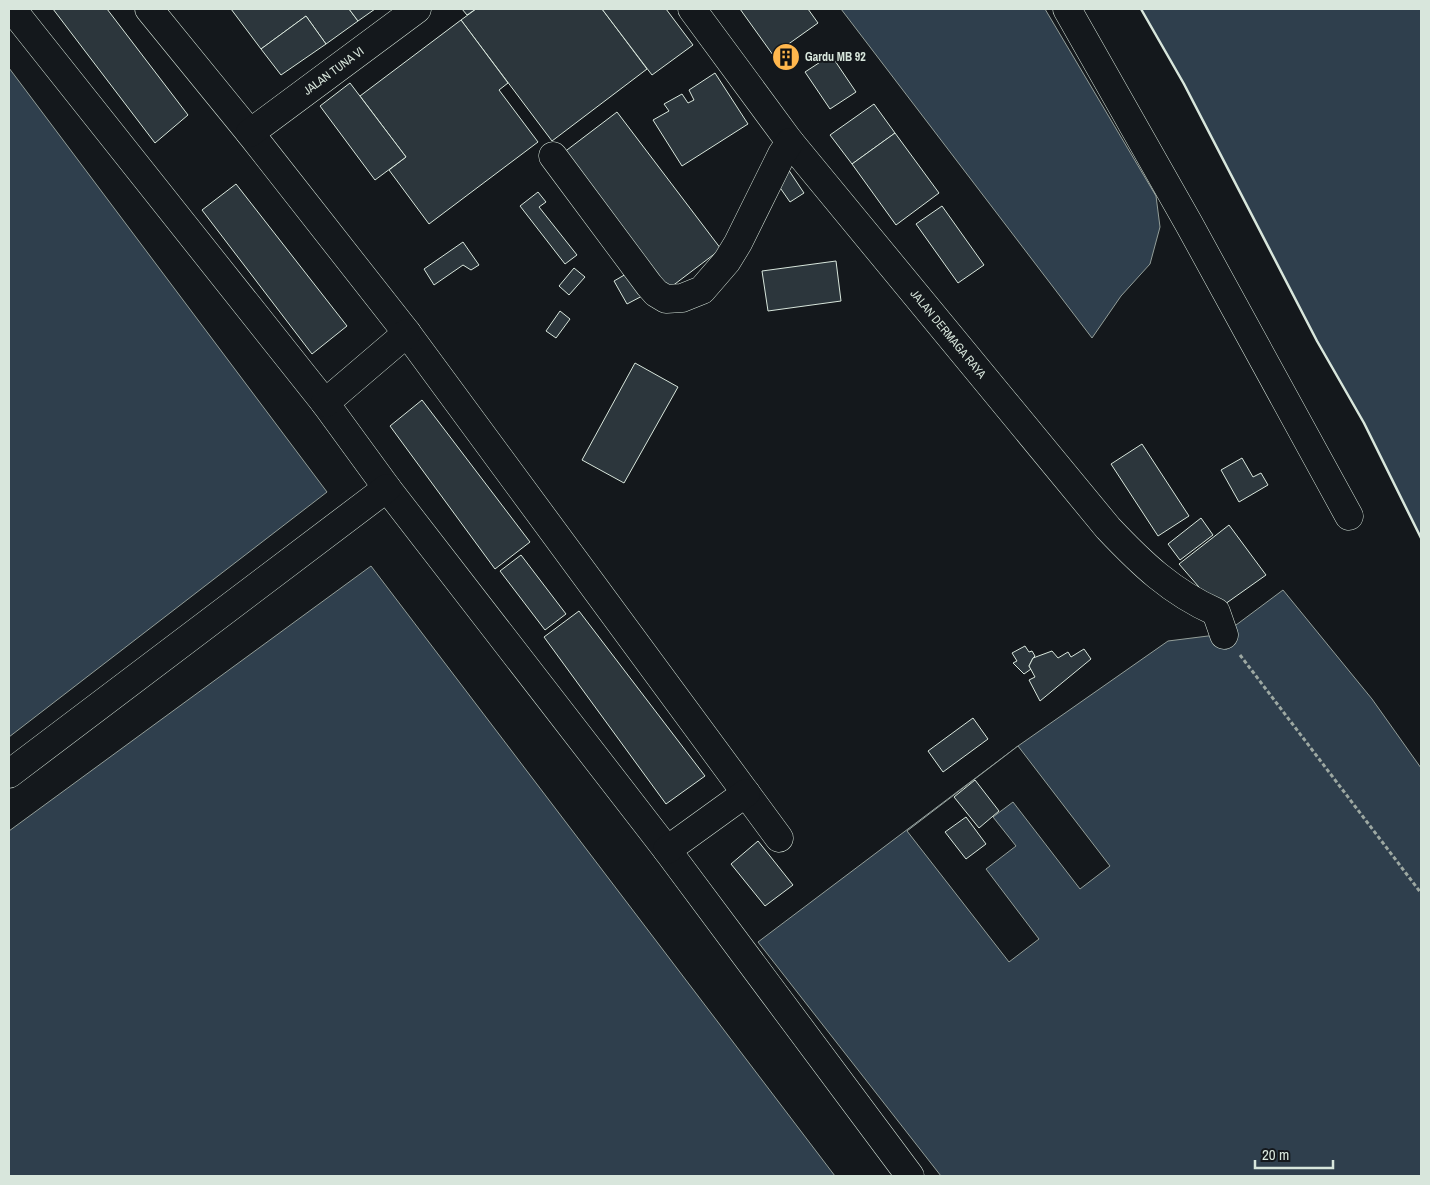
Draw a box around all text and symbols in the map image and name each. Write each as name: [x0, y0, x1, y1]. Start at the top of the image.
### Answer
building icon: Gardu MB 92: [771, 42, 801, 72]
street label: JALAN TUNA VI: [300, 43, 367, 99]
place label: Gardu MB 92: [805, 49, 866, 65]
street label: JALAN DERMAGA RAYA: [907, 286, 990, 382]
scale bar: [1255, 1138, 1332, 1170]
text: 20 m: [1262, 1144, 1289, 1165]

